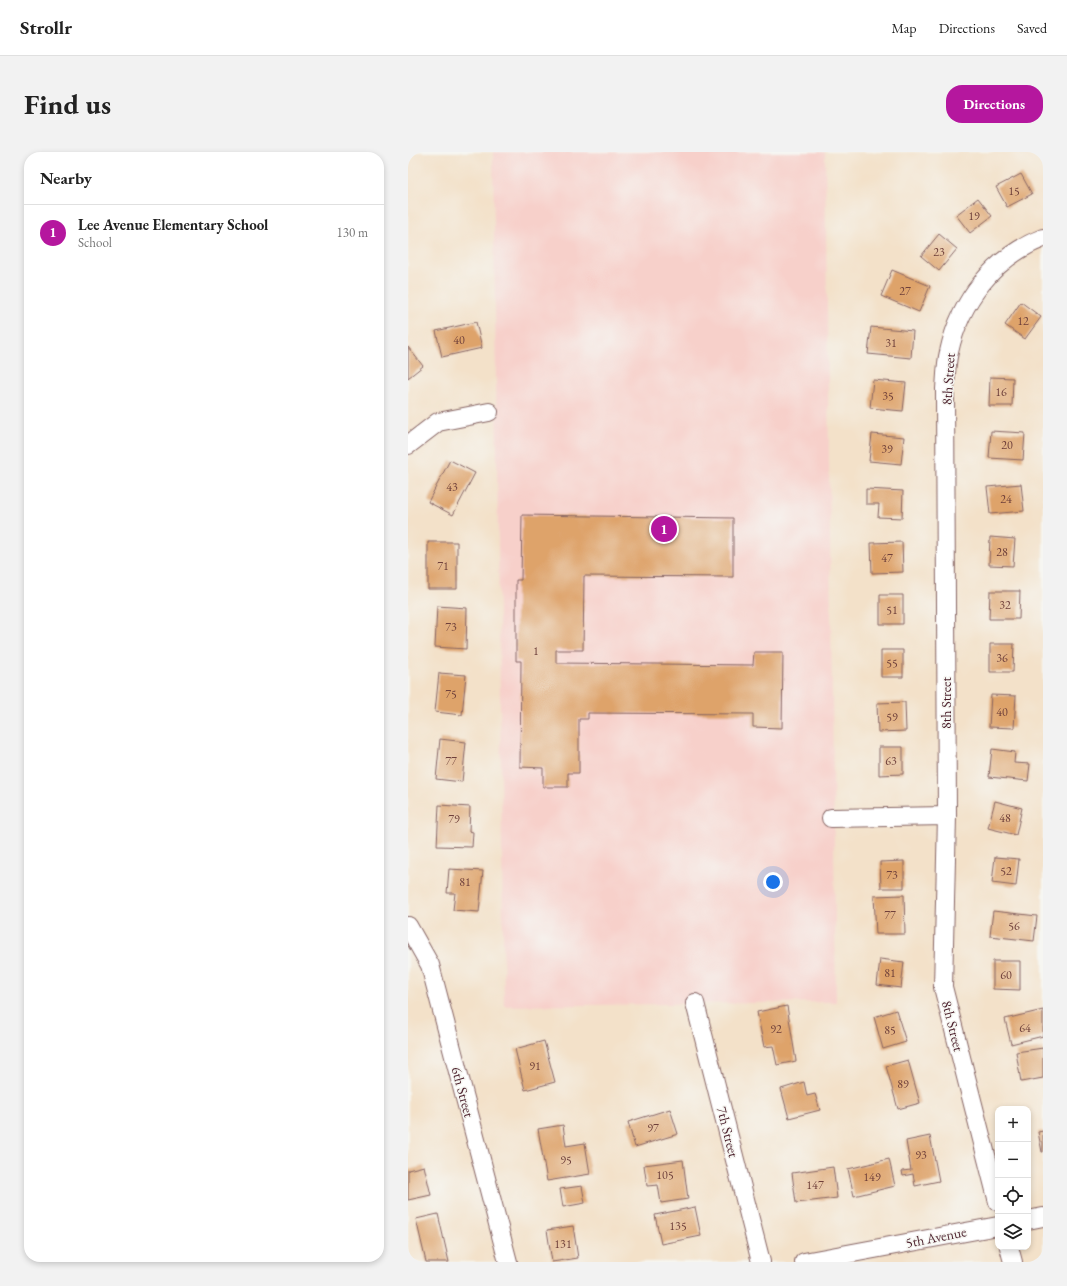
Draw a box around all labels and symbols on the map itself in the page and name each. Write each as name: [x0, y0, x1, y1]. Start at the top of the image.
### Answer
house number: 15: [1008, 183, 1020, 199]
house number: 19: [968, 208, 980, 224]
house number: 23: [933, 244, 945, 260]
house number: 27: [899, 283, 911, 299]
house number: 12: [1017, 313, 1029, 329]
house number: 40: [453, 332, 465, 348]
house number: 31: [885, 335, 897, 351]
street label: 8th Street: [937, 352, 959, 406]
house number: 16: [995, 384, 1007, 400]
house number: 35: [882, 388, 894, 404]
house number: 20: [1001, 437, 1013, 453]
house number: 39: [881, 441, 893, 457]
house number: 43: [446, 479, 458, 495]
house number: 24: [1000, 491, 1012, 507]
pin: 1: [651, 514, 677, 544]
house number: 28: [996, 544, 1008, 560]
house number: 47: [881, 550, 893, 566]
house number: 71: [437, 558, 449, 574]
house number: 32: [999, 597, 1011, 613]
house number: 51: [886, 602, 898, 618]
house number: 73: [445, 619, 457, 635]
house number: 1: [533, 643, 539, 659]
house number: 36: [996, 650, 1008, 666]
house number: 55: [886, 655, 898, 671]
street label: 8th Street: [937, 676, 955, 729]
house number: 75: [445, 686, 457, 702]
house number: 40: [996, 704, 1008, 720]
house number: 59: [886, 709, 898, 725]
house number: 77: [445, 753, 457, 769]
house number: 63: [885, 753, 897, 769]
house number: 48: [999, 810, 1011, 826]
house number: 79: [448, 811, 460, 827]
house number: 52: [1000, 863, 1012, 879]
house number: 73: [886, 867, 898, 883]
your location: [763, 872, 783, 892]
house number: 81: [459, 874, 471, 890]
house number: 77: [884, 907, 896, 923]
house number: 56: [1008, 918, 1020, 934]
house number: 81: [884, 965, 896, 981]
house number: 60: [1000, 967, 1012, 983]
street label: 8th Street: [938, 999, 968, 1054]
house number: 64: [1019, 1020, 1031, 1036]
house number: 92: [770, 1021, 782, 1037]
house number: 85: [884, 1022, 896, 1038]
house number: 91: [529, 1058, 541, 1074]
street label: 6th Street: [448, 1065, 479, 1120]
house number: 89: [897, 1076, 909, 1092]
street label: 7th Street: [713, 1105, 743, 1160]
house number: 97: [647, 1120, 659, 1136]
house number: 93: [915, 1147, 927, 1163]
house number: 95: [560, 1152, 572, 1168]
house number: 105: [656, 1167, 674, 1183]
house number: 149: [863, 1169, 881, 1185]
house number: 147: [806, 1177, 824, 1193]
house number: 135: [669, 1218, 687, 1234]
street label: 5th Avenue: [904, 1222, 968, 1252]
house number: 131: [554, 1236, 572, 1252]

